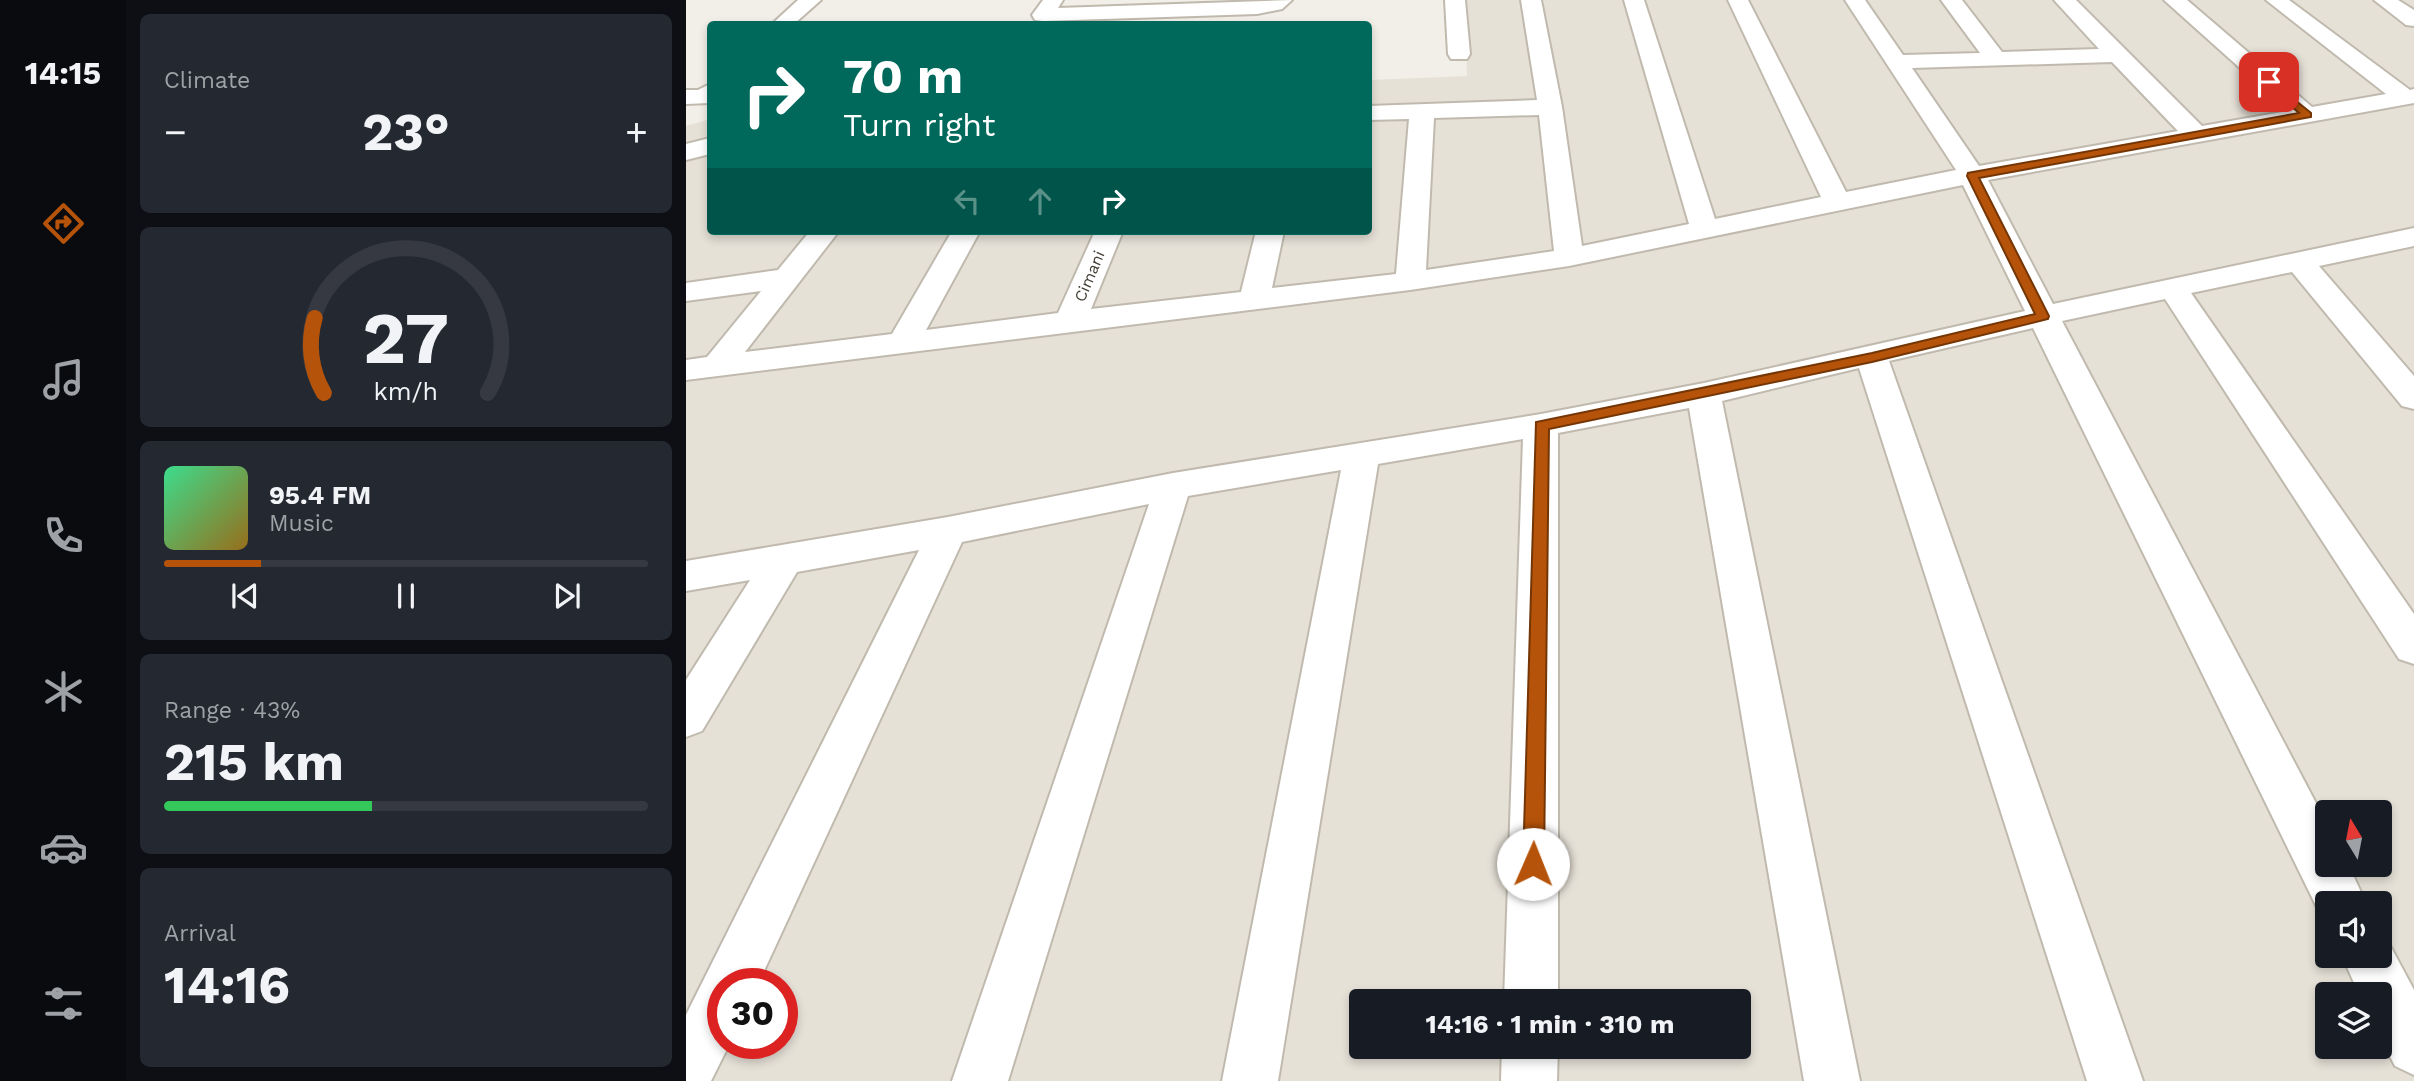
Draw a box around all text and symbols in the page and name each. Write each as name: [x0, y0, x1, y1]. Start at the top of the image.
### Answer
text: 70 m: [843, 47, 963, 105]
icon: right: [728, 49, 819, 140]
pin: [2239, 52, 2299, 112]
text: 14:15: [25, 54, 101, 92]
icon: arrive: [2250, 63, 2288, 101]
text: Climate: [164, 67, 250, 94]
text: 23°: [362, 102, 450, 163]
text: Turn right: [843, 106, 995, 144]
text: −: [164, 110, 187, 154]
text: +: [625, 110, 648, 154]
icon: left: [948, 182, 986, 220]
icon: ahead: [1021, 182, 1059, 220]
icon: right: [1094, 182, 1132, 220]
icon: directions: [39, 199, 88, 248]
street label: Cimani: [1070, 248, 1109, 305]
text: 27: [363, 296, 449, 382]
icon: music: [39, 355, 88, 404]
text: km/h: [374, 377, 438, 406]
text: 95.4 FM: [269, 480, 371, 510]
text: Music: [269, 510, 334, 537]
icon: phone: [39, 511, 88, 560]
icon: previous: [226, 577, 264, 615]
icon: pause: [387, 577, 425, 615]
icon: next: [548, 577, 586, 615]
icon: climate: [39, 667, 88, 716]
text: Range · 43%: [164, 697, 300, 724]
text: 215 km: [164, 732, 344, 793]
north arrow: [2315, 800, 2392, 877]
map controls: [2315, 800, 2392, 1059]
icon: car: [39, 823, 88, 872]
position arrow: [1496, 827, 1570, 901]
button: sound: [2315, 891, 2392, 968]
text: Arrival: [164, 920, 236, 947]
text: 14:16: [164, 955, 290, 1016]
speed limit sign: 30: [707, 968, 798, 1059]
icon: filters: [39, 979, 88, 1028]
button: layers: [2315, 982, 2392, 1059]
text: 14:16 · 1 min · 310 m: [1426, 1009, 1674, 1039]

